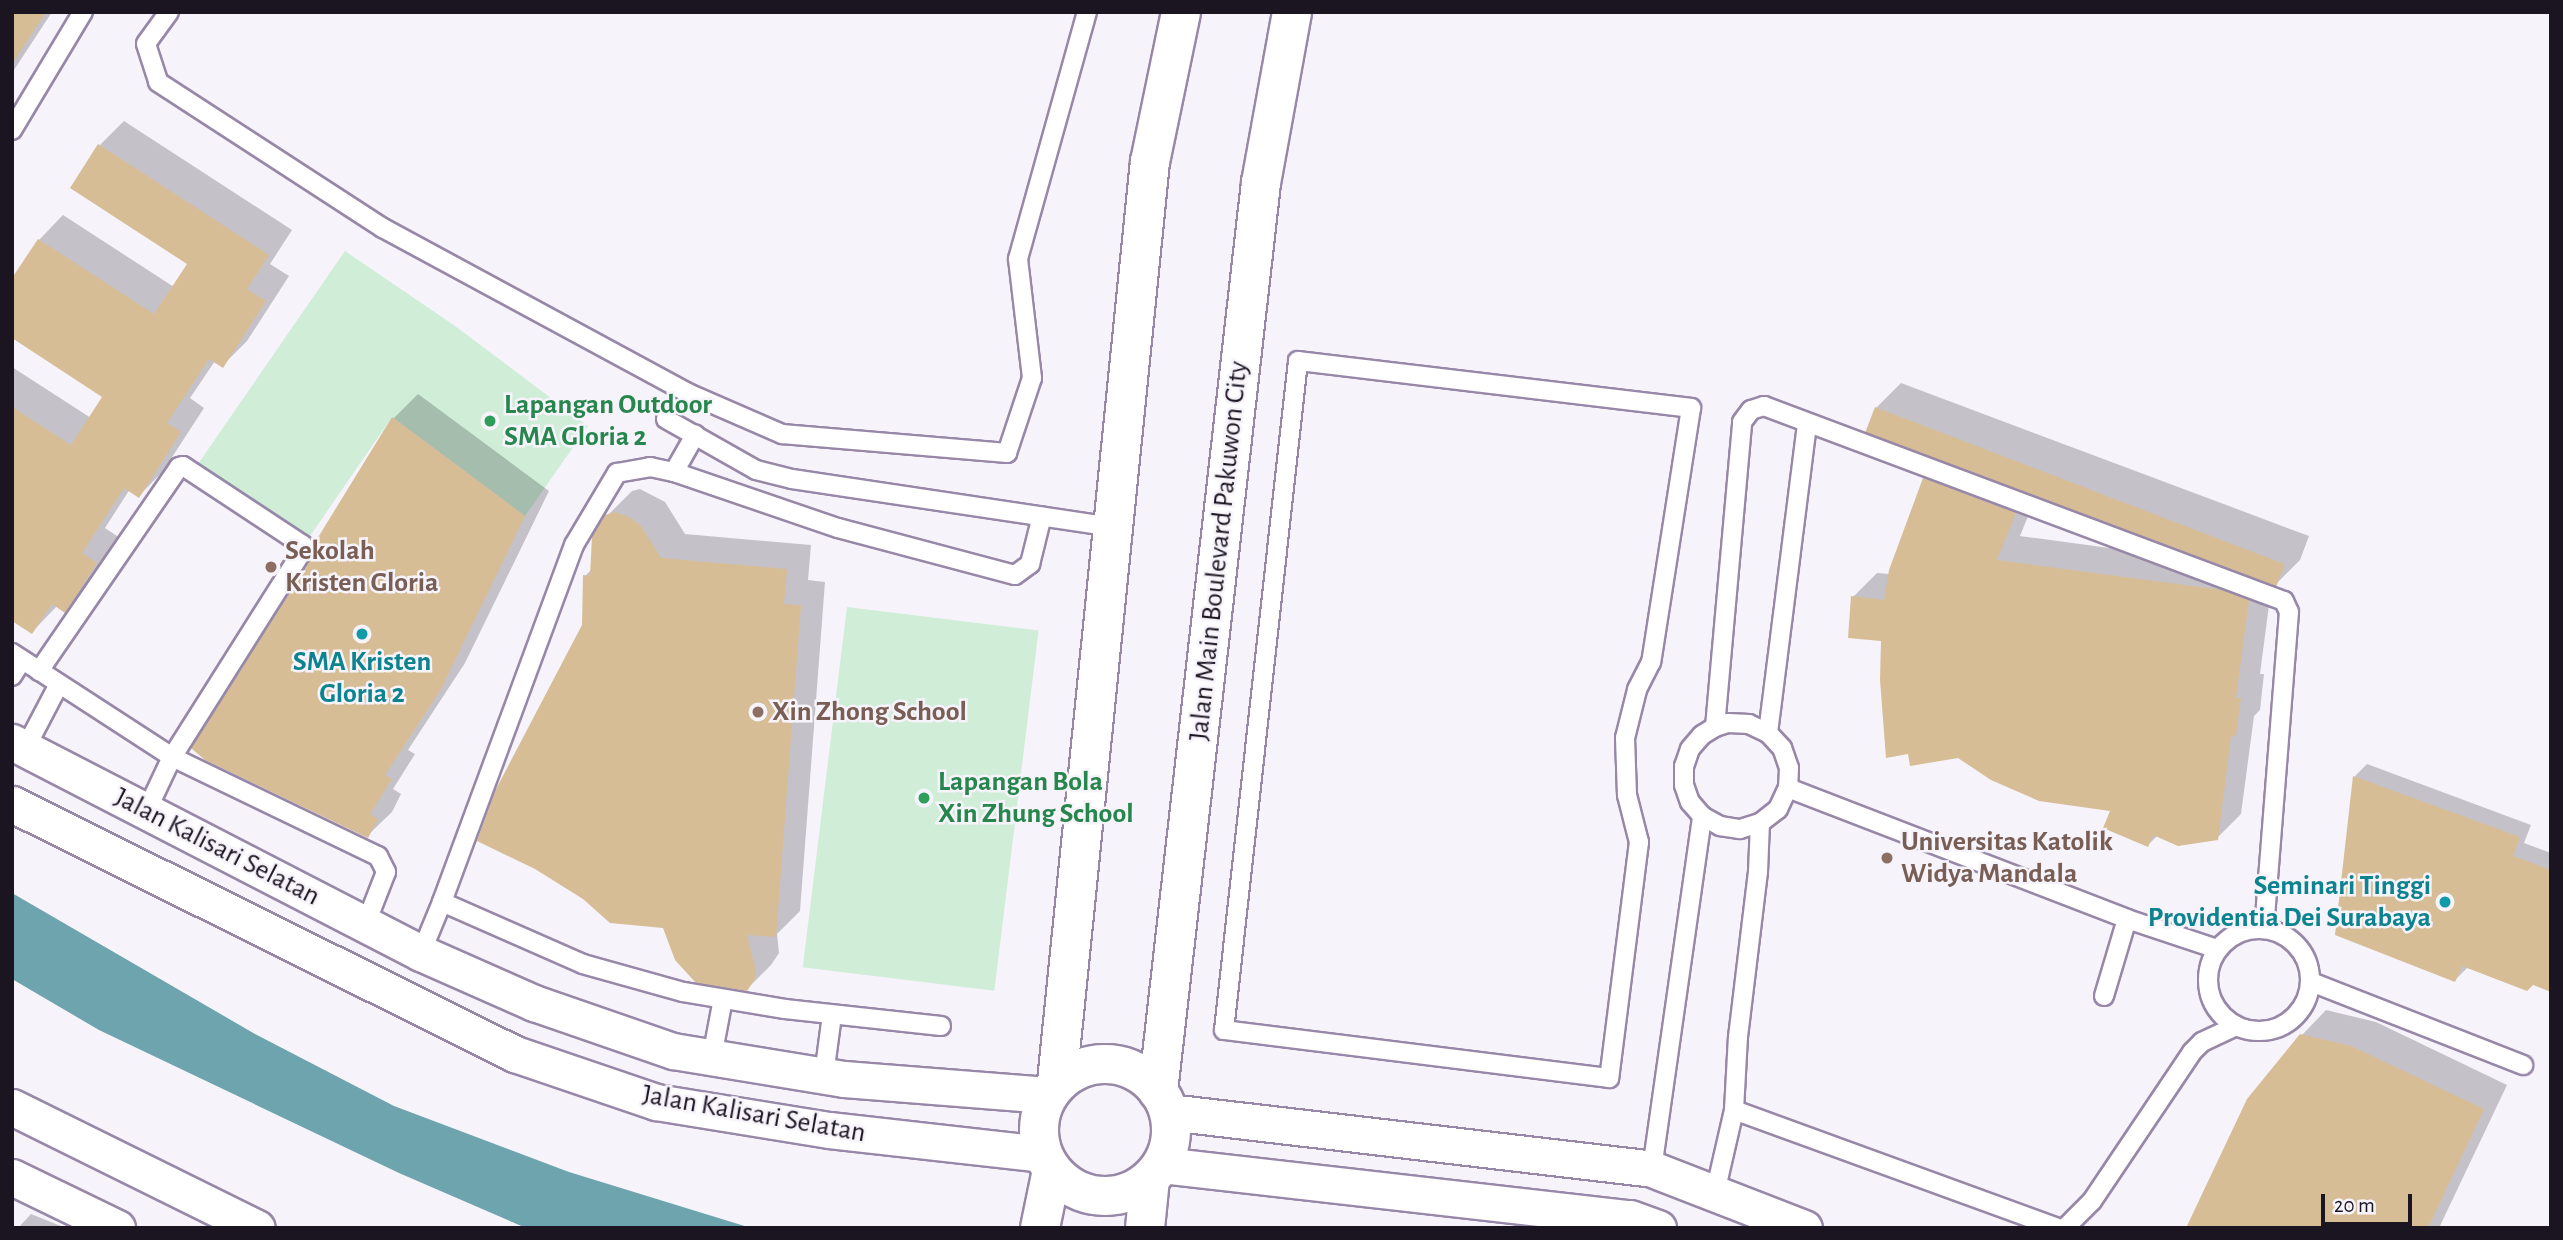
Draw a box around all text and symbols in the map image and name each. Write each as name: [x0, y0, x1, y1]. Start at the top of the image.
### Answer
street label: Jalan Main Boulevard Pakuwon City: [1182, 359, 1256, 743]
place label: Lapangan Outdoor SMA Gloria 2: [504, 388, 712, 454]
marker: Lapangan Outdoor SMA Gloria 2: [482, 413, 498, 429]
place label: Sekolah Kristen Gloria: [285, 534, 439, 600]
marker: Sekolah Kristen Gloria: [263, 559, 279, 575]
marker: SMA Kristen Gloria 2: [354, 626, 370, 642]
place label: SMA Kristen Gloria 2: [293, 645, 431, 711]
place label: Xin Zhong School: [772, 695, 967, 729]
marker: Xin Zhong School: [750, 704, 766, 720]
place label: Lapangan Bola Xin Zhung School: [938, 765, 1134, 831]
street label: Jalan Kalisari Selatan: [109, 781, 325, 913]
marker: Lapangan Bola Xin Zhung School: [916, 790, 932, 806]
place label: Universitas Katolik Widya Mandala: [1901, 825, 2113, 891]
marker: Universitas Katolik Widya Mandala: [1879, 850, 1895, 866]
place label: Seminari Tinggi Providentia Dei Surabaya: [2148, 869, 2431, 935]
marker: Seminari Tinggi Providentia Dei Surabaya: [2437, 894, 2453, 910]
street label: Jalan Kalisari Selatan: [640, 1078, 868, 1150]
scale bar: [2325, 1180, 2416, 1224]
text: 20 m: [2334, 1195, 2375, 1216]

